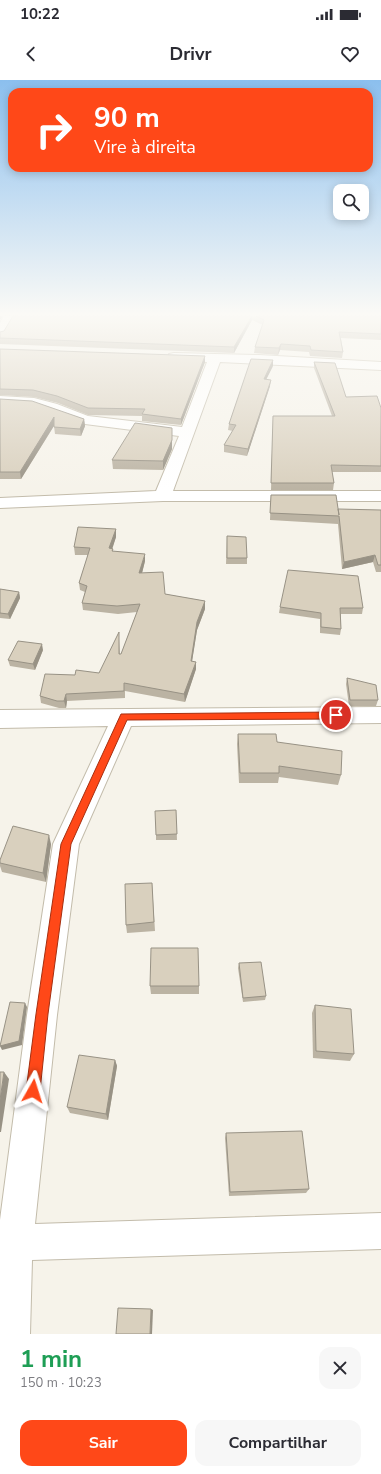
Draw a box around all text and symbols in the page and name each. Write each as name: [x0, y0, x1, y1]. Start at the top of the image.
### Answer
text: 10:22: [20, 4, 60, 24]
text: Drivr: [170, 42, 211, 66]
icon: back: [20, 43, 42, 65]
icon: heart: [339, 43, 361, 65]
text: 90 m: [94, 99, 160, 137]
icon: right: [28, 104, 80, 156]
text: Vire à direita: [94, 135, 196, 159]
map controls: [333, 184, 369, 220]
button: search: [333, 184, 369, 220]
pin: [319, 698, 353, 732]
icon: arrive: [325, 704, 347, 726]
position arrow: [12, 1070, 54, 1112]
text: 1 min: [20, 1343, 82, 1375]
button: close: [319, 1347, 361, 1389]
text: 150 m · 10:23: [20, 1374, 102, 1392]
button: Sair: [20, 1420, 187, 1466]
button: Compartilhar: [195, 1420, 361, 1466]

